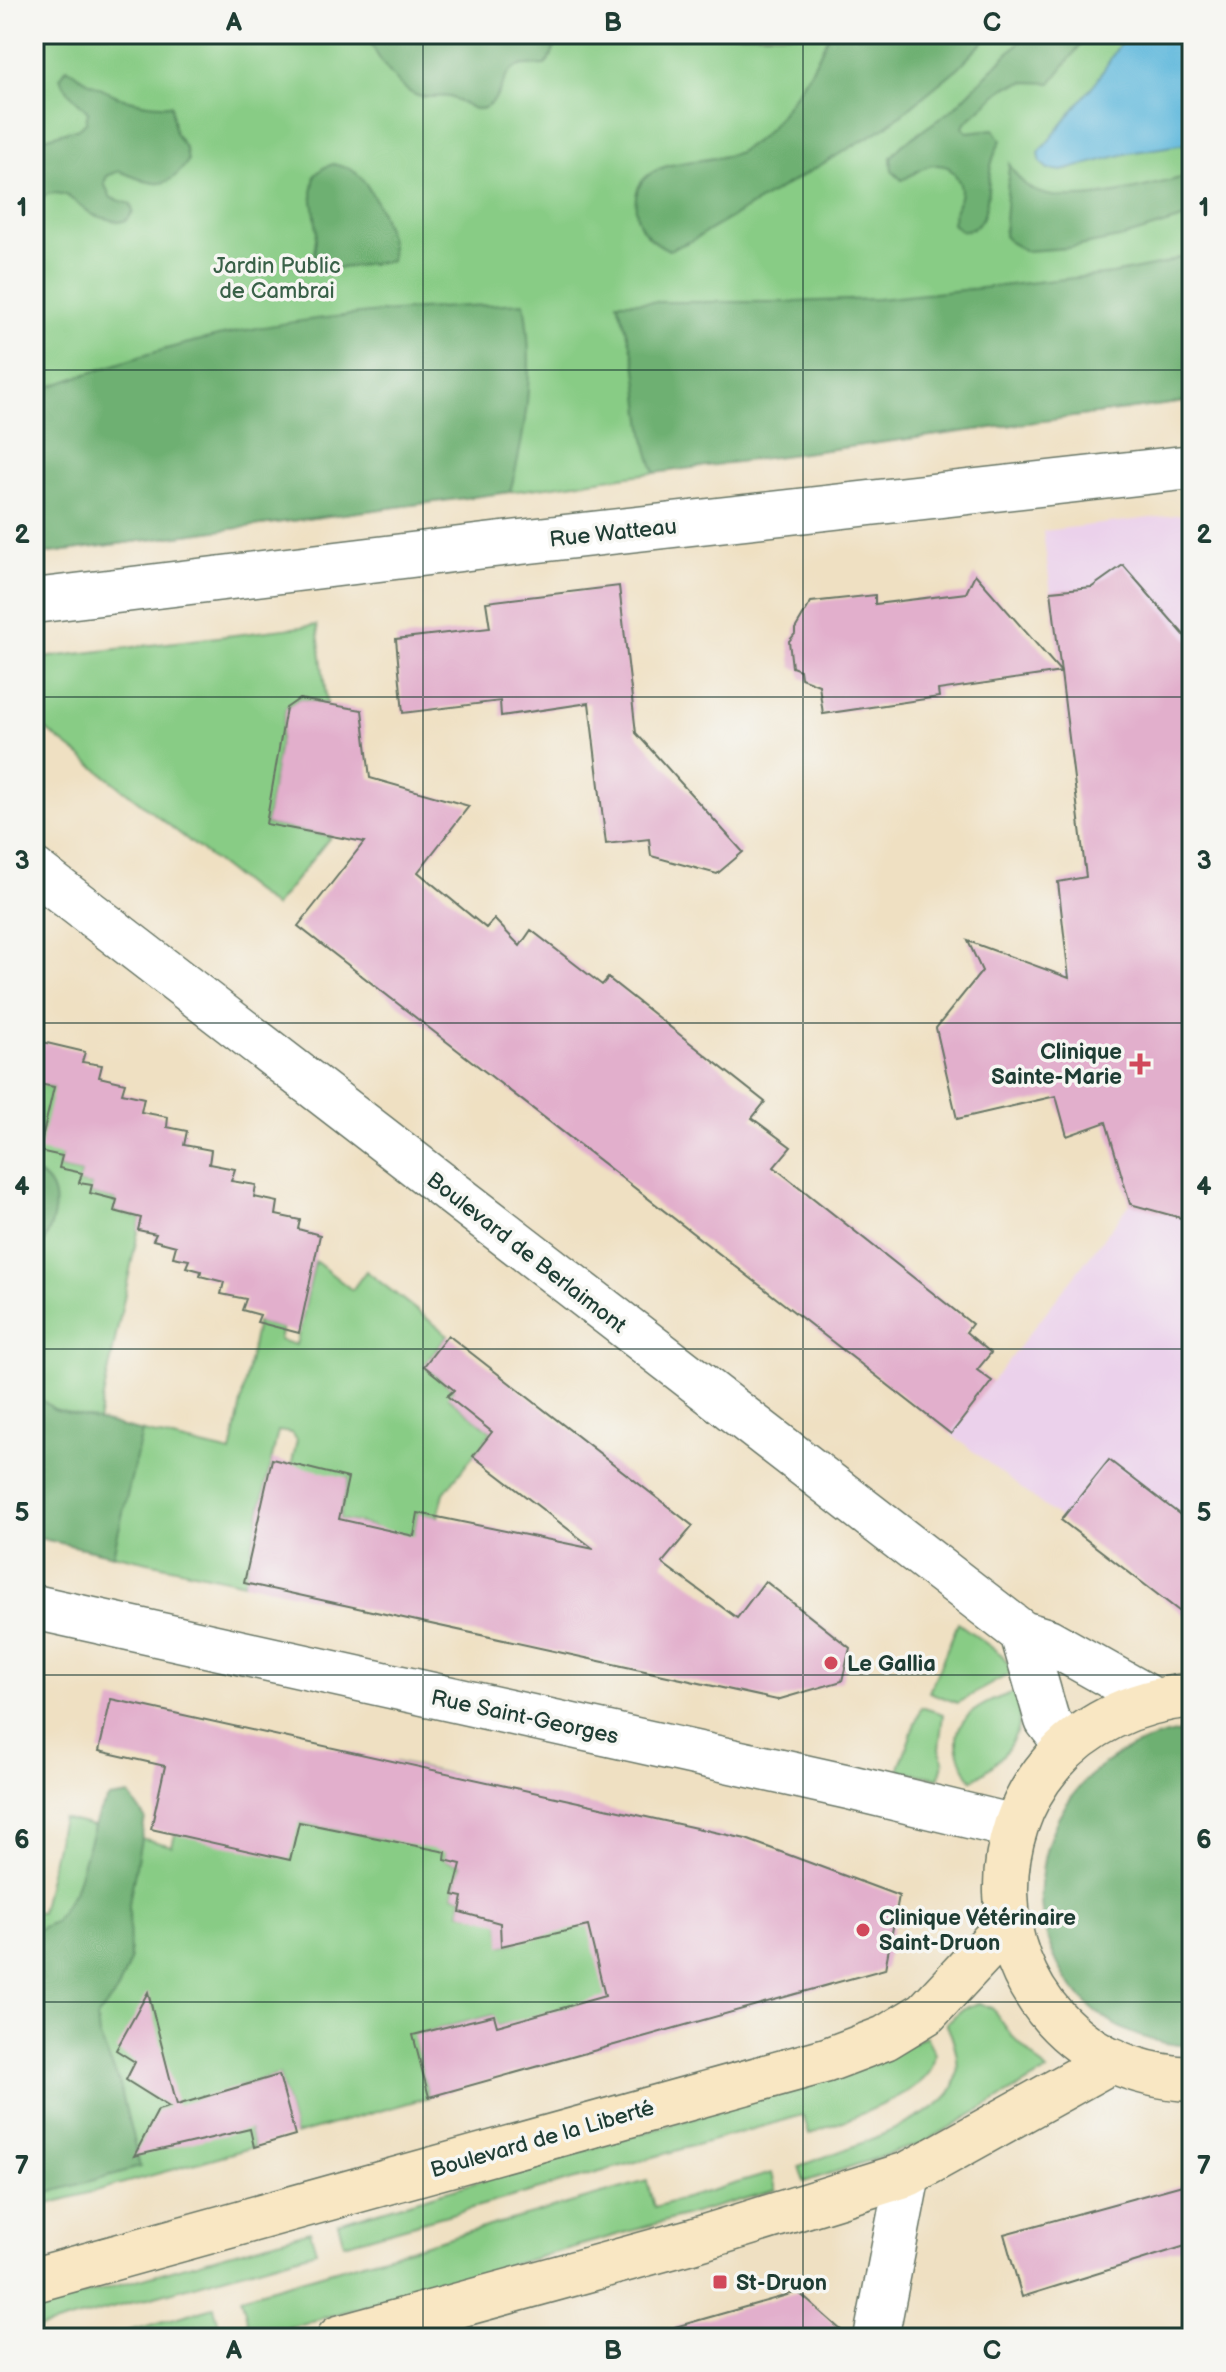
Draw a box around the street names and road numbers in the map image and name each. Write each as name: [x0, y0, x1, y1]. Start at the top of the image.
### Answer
street label: Rue Watteau: [548, 513, 678, 554]
street label: Boulevard de Berlaimont: [421, 1167, 631, 1340]
street label: Rue Saint-Georges: [429, 1684, 621, 1751]
street label: Boulevard de la Liberté: [427, 2095, 657, 2184]

